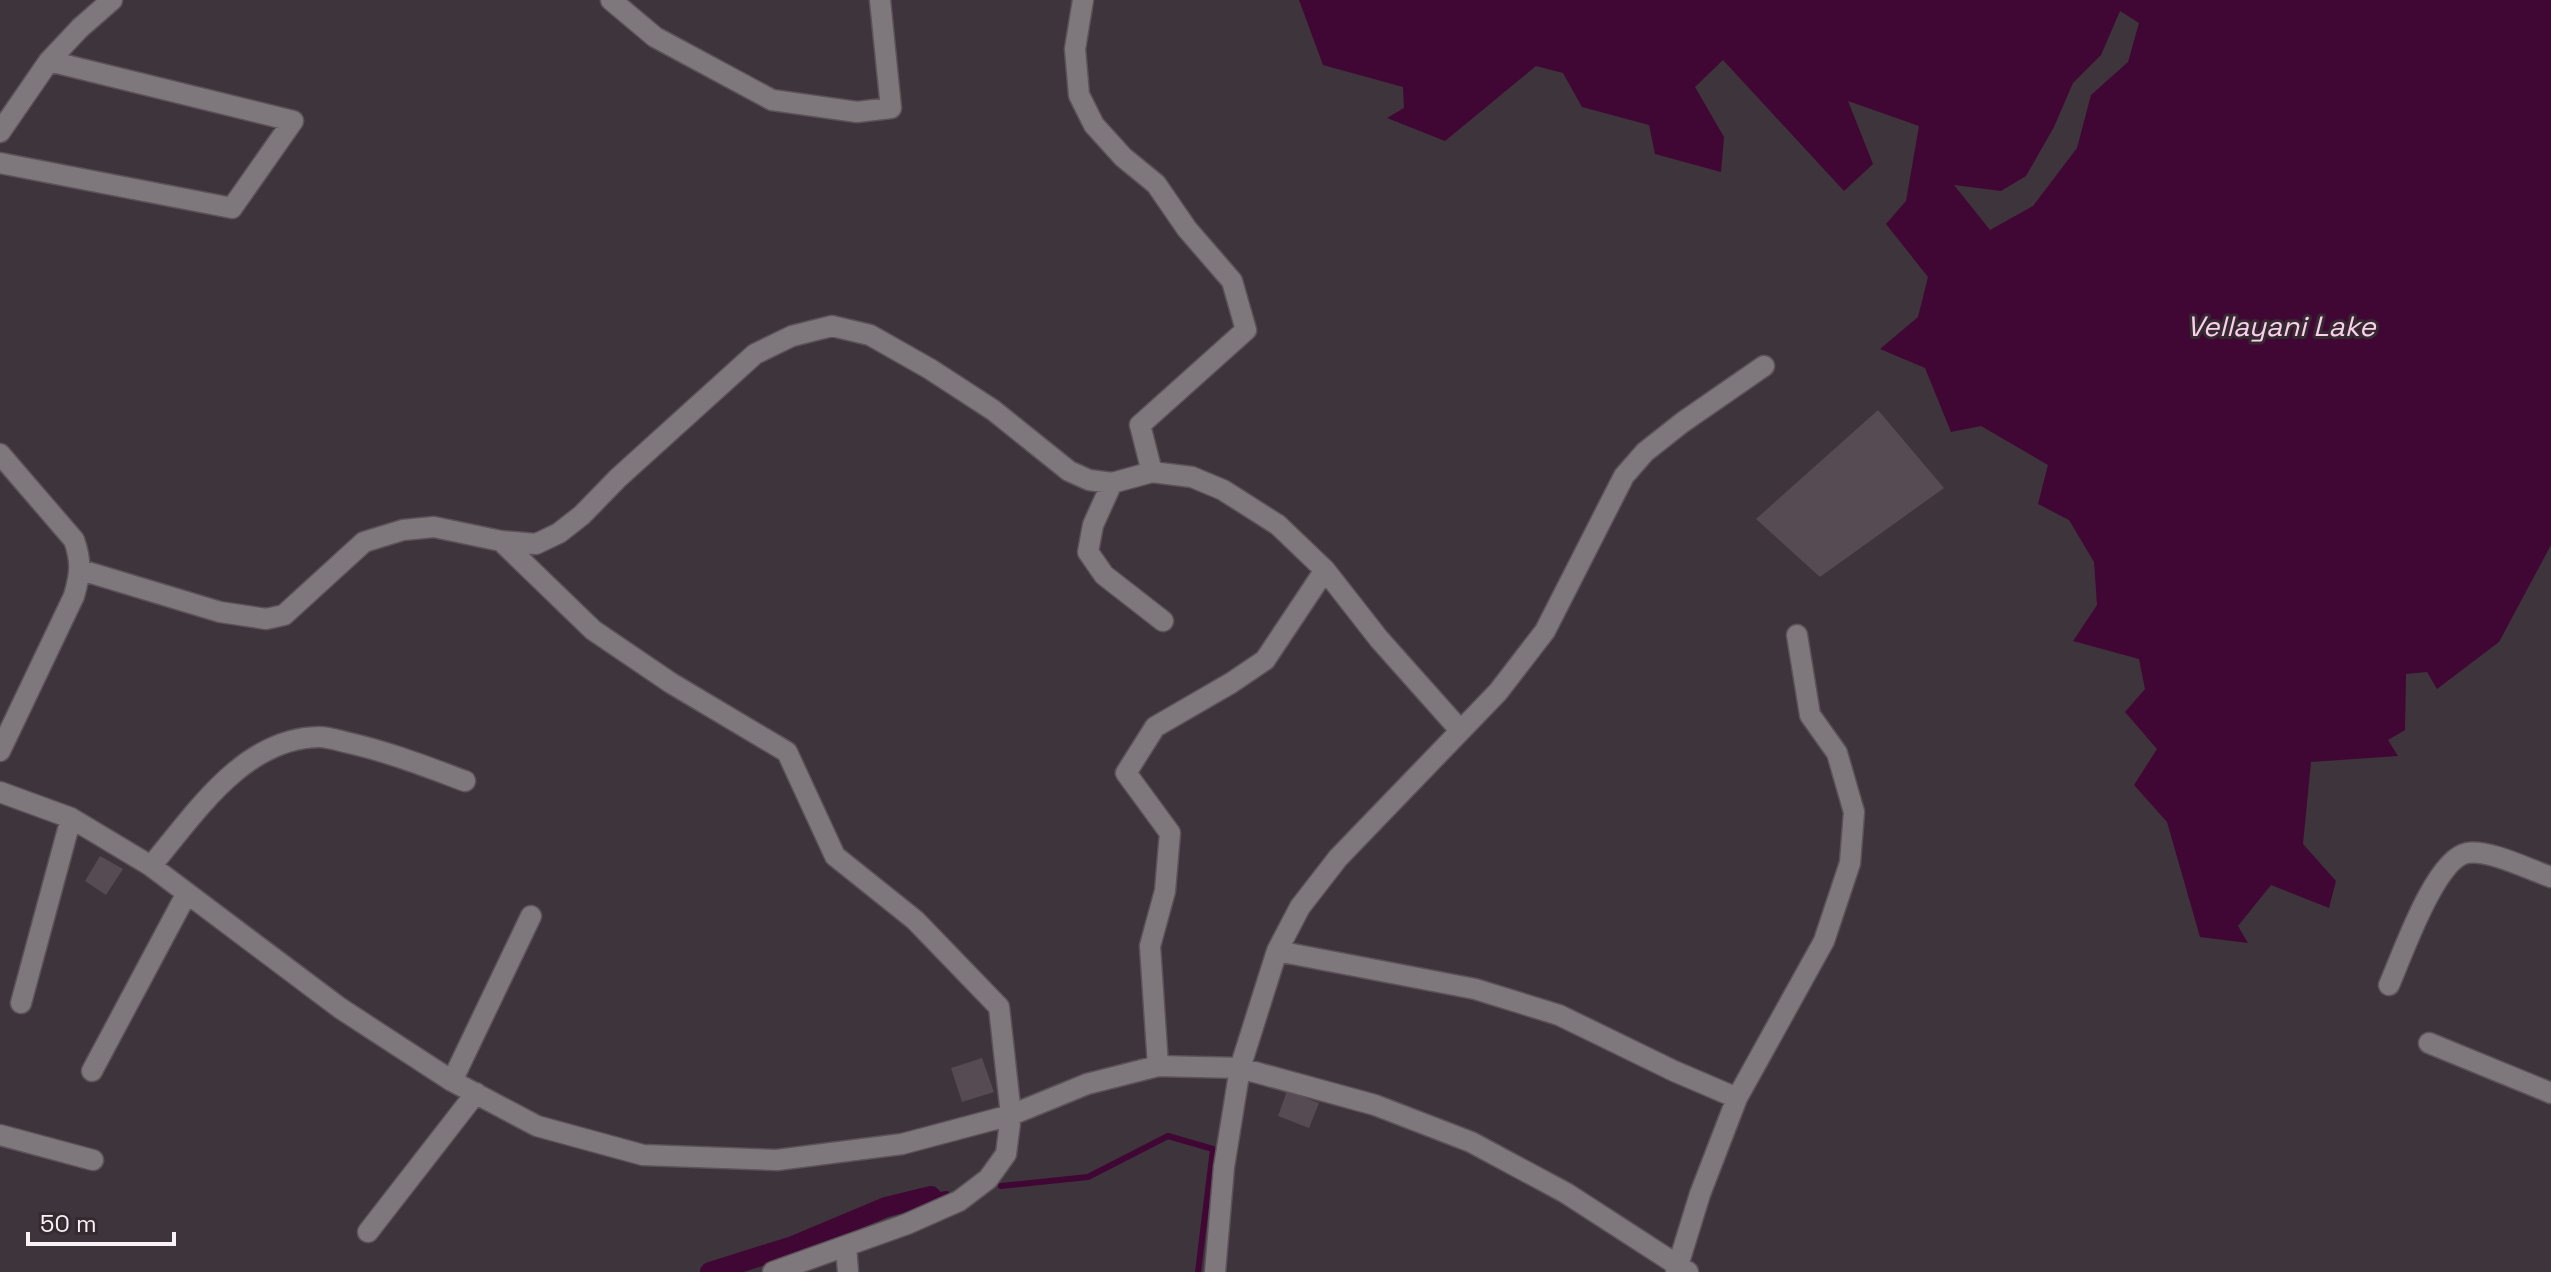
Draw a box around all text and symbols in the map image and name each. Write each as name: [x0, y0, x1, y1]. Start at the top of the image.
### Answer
water label: Vellayani Lake: [2186, 308, 2377, 344]
scale bar: [28, 1196, 174, 1246]
text: 50 m: [40, 1208, 97, 1239]

